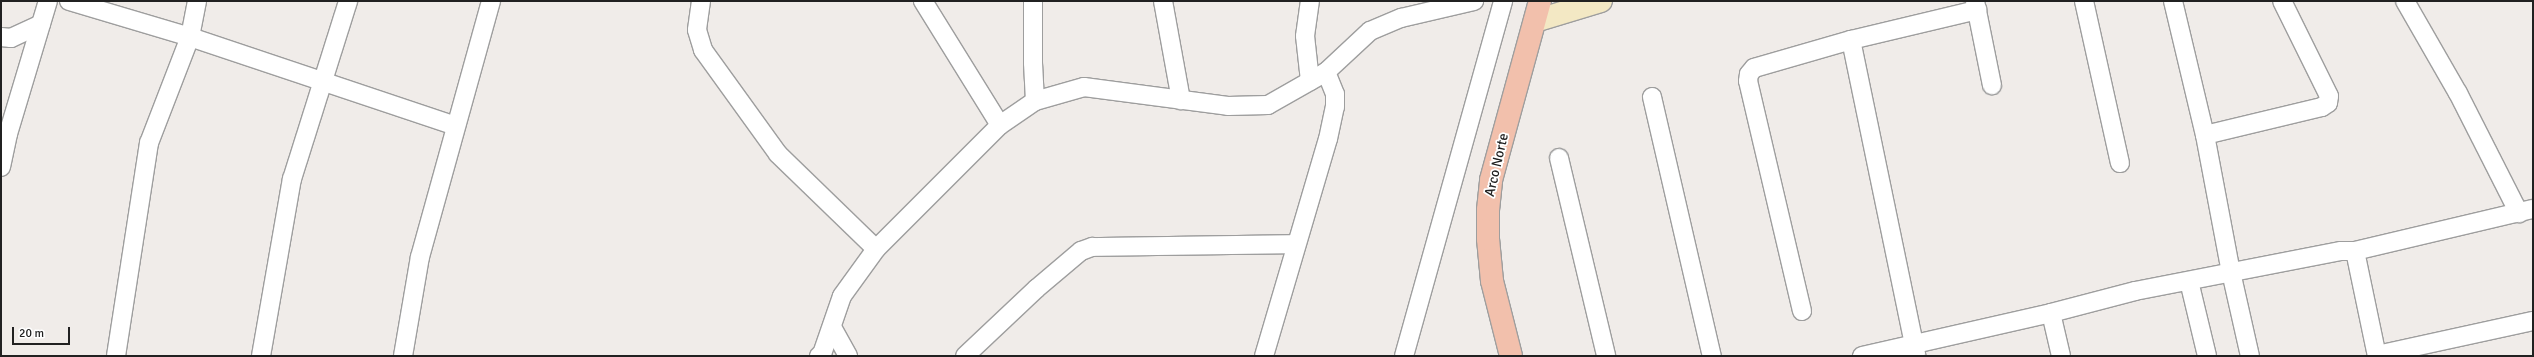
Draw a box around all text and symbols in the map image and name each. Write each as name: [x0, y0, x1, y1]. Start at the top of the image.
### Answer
street label: Arco Norte: [1482, 132, 1512, 198]
scale bar: [14, 319, 72, 345]
text: 20 m: [19, 326, 44, 341]

